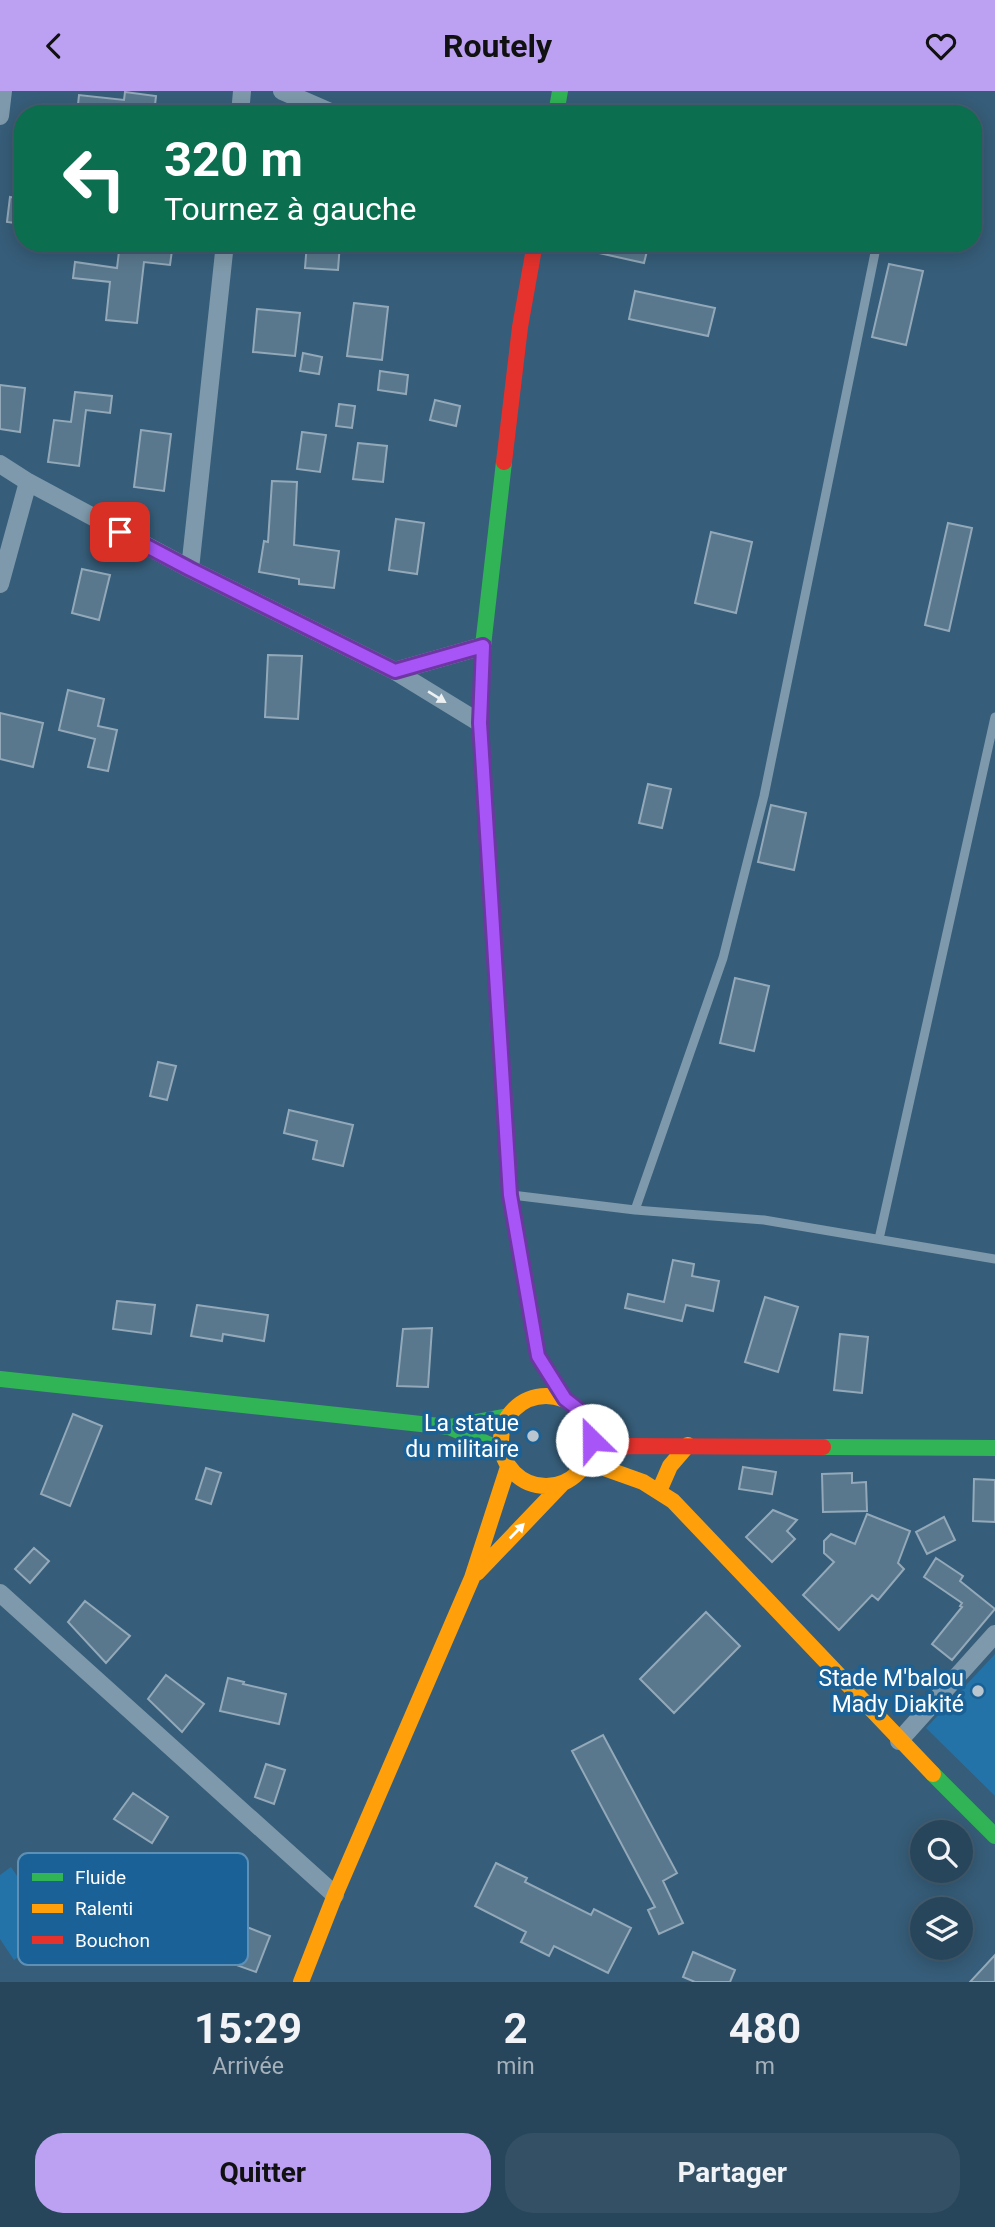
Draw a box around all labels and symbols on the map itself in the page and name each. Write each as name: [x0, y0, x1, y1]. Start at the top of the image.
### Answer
pin: [90, 502, 150, 562]
one-way arrow: [428, 690, 447, 703]
position arrow: [555, 1403, 629, 1477]
place label: La statue du militaire: [405, 1410, 519, 1463]
marker: La statue du militaire: [525, 1428, 541, 1444]
one-way arrow: [509, 1523, 525, 1540]
place label: Stade M'balou Mady Diakité: [819, 1665, 964, 1718]
marker: Stade M'balou Mady Diakité: [970, 1683, 986, 1699]
legend: [18, 1853, 248, 1965]
text: Fluide: [75, 1866, 126, 1889]
text: Ralenti: [75, 1897, 133, 1920]
text: Bouchon: [75, 1929, 150, 1952]

